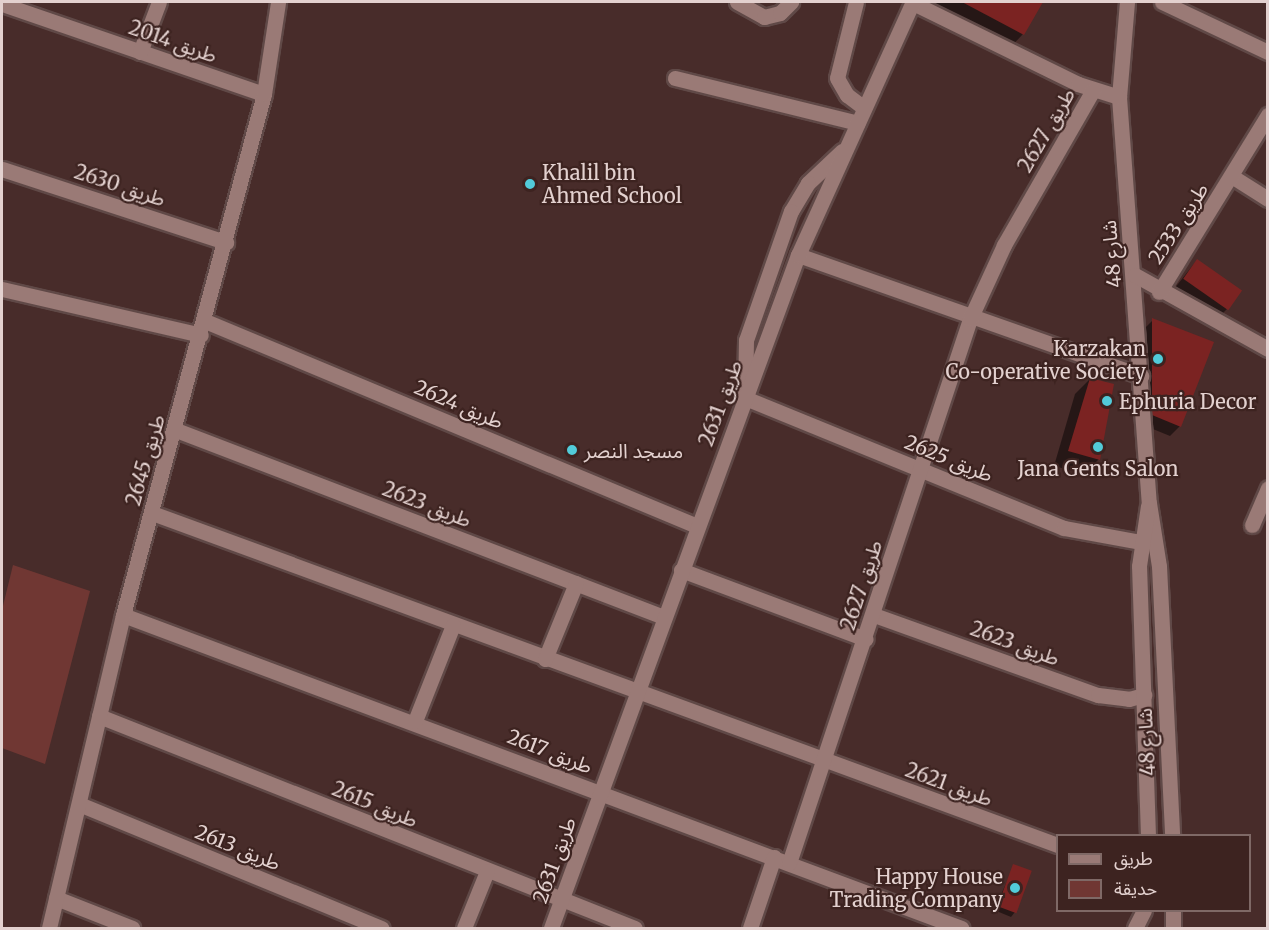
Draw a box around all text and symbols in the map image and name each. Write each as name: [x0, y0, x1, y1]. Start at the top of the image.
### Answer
street label: طريق 2014: [126, 15, 220, 67]
street label: طريق 2627: [1012, 84, 1080, 176]
street label: طريق 2630: [72, 159, 168, 211]
place label: Khalil bin Ahmed School: [542, 160, 682, 207]
marker: Khalil bin Ahmed School: [523, 177, 537, 191]
street label: طريق 2533: [1143, 178, 1213, 268]
street label: شارع 48: [1096, 219, 1126, 289]
place label: Karzakan Co-operative Society: [945, 336, 1146, 383]
marker: Karzakan Co-operative Society: [1151, 352, 1165, 366]
street label: طريق 2631: [693, 357, 747, 449]
street label: طريق 2624: [411, 375, 507, 433]
place label: Ephuria Decor: [1119, 389, 1256, 413]
marker: Ephuria Decor: [1100, 394, 1114, 408]
street label: طريق 2645: [121, 412, 169, 508]
street label: طريق 2625: [901, 429, 997, 487]
place label: مسجد النصر: [584, 438, 683, 462]
marker: Jana Gents Salon: [1091, 440, 1105, 454]
marker: مسجد النصر: [565, 443, 579, 457]
place label: Jana Gents Salon: [1017, 456, 1179, 480]
street label: طريق 2623: [379, 476, 475, 532]
street label: طريق 2627: [835, 537, 887, 633]
street label: طريق 2623: [967, 616, 1063, 670]
street label: شارع 48: [1132, 707, 1160, 777]
street label: طريق 2617: [504, 724, 596, 778]
street label: طريق 2621: [902, 757, 996, 811]
street label: طريق 2615: [329, 776, 421, 832]
street label: طريق 2631: [527, 814, 581, 906]
street label: طريق 2613: [192, 819, 284, 875]
legend: [1056, 834, 1251, 912]
text: طريق: [1114, 847, 1153, 870]
place label: Happy House Trading Company: [830, 864, 1003, 911]
text: حديقة: [1114, 877, 1157, 900]
marker: Happy House Trading Company: [1008, 881, 1022, 895]

